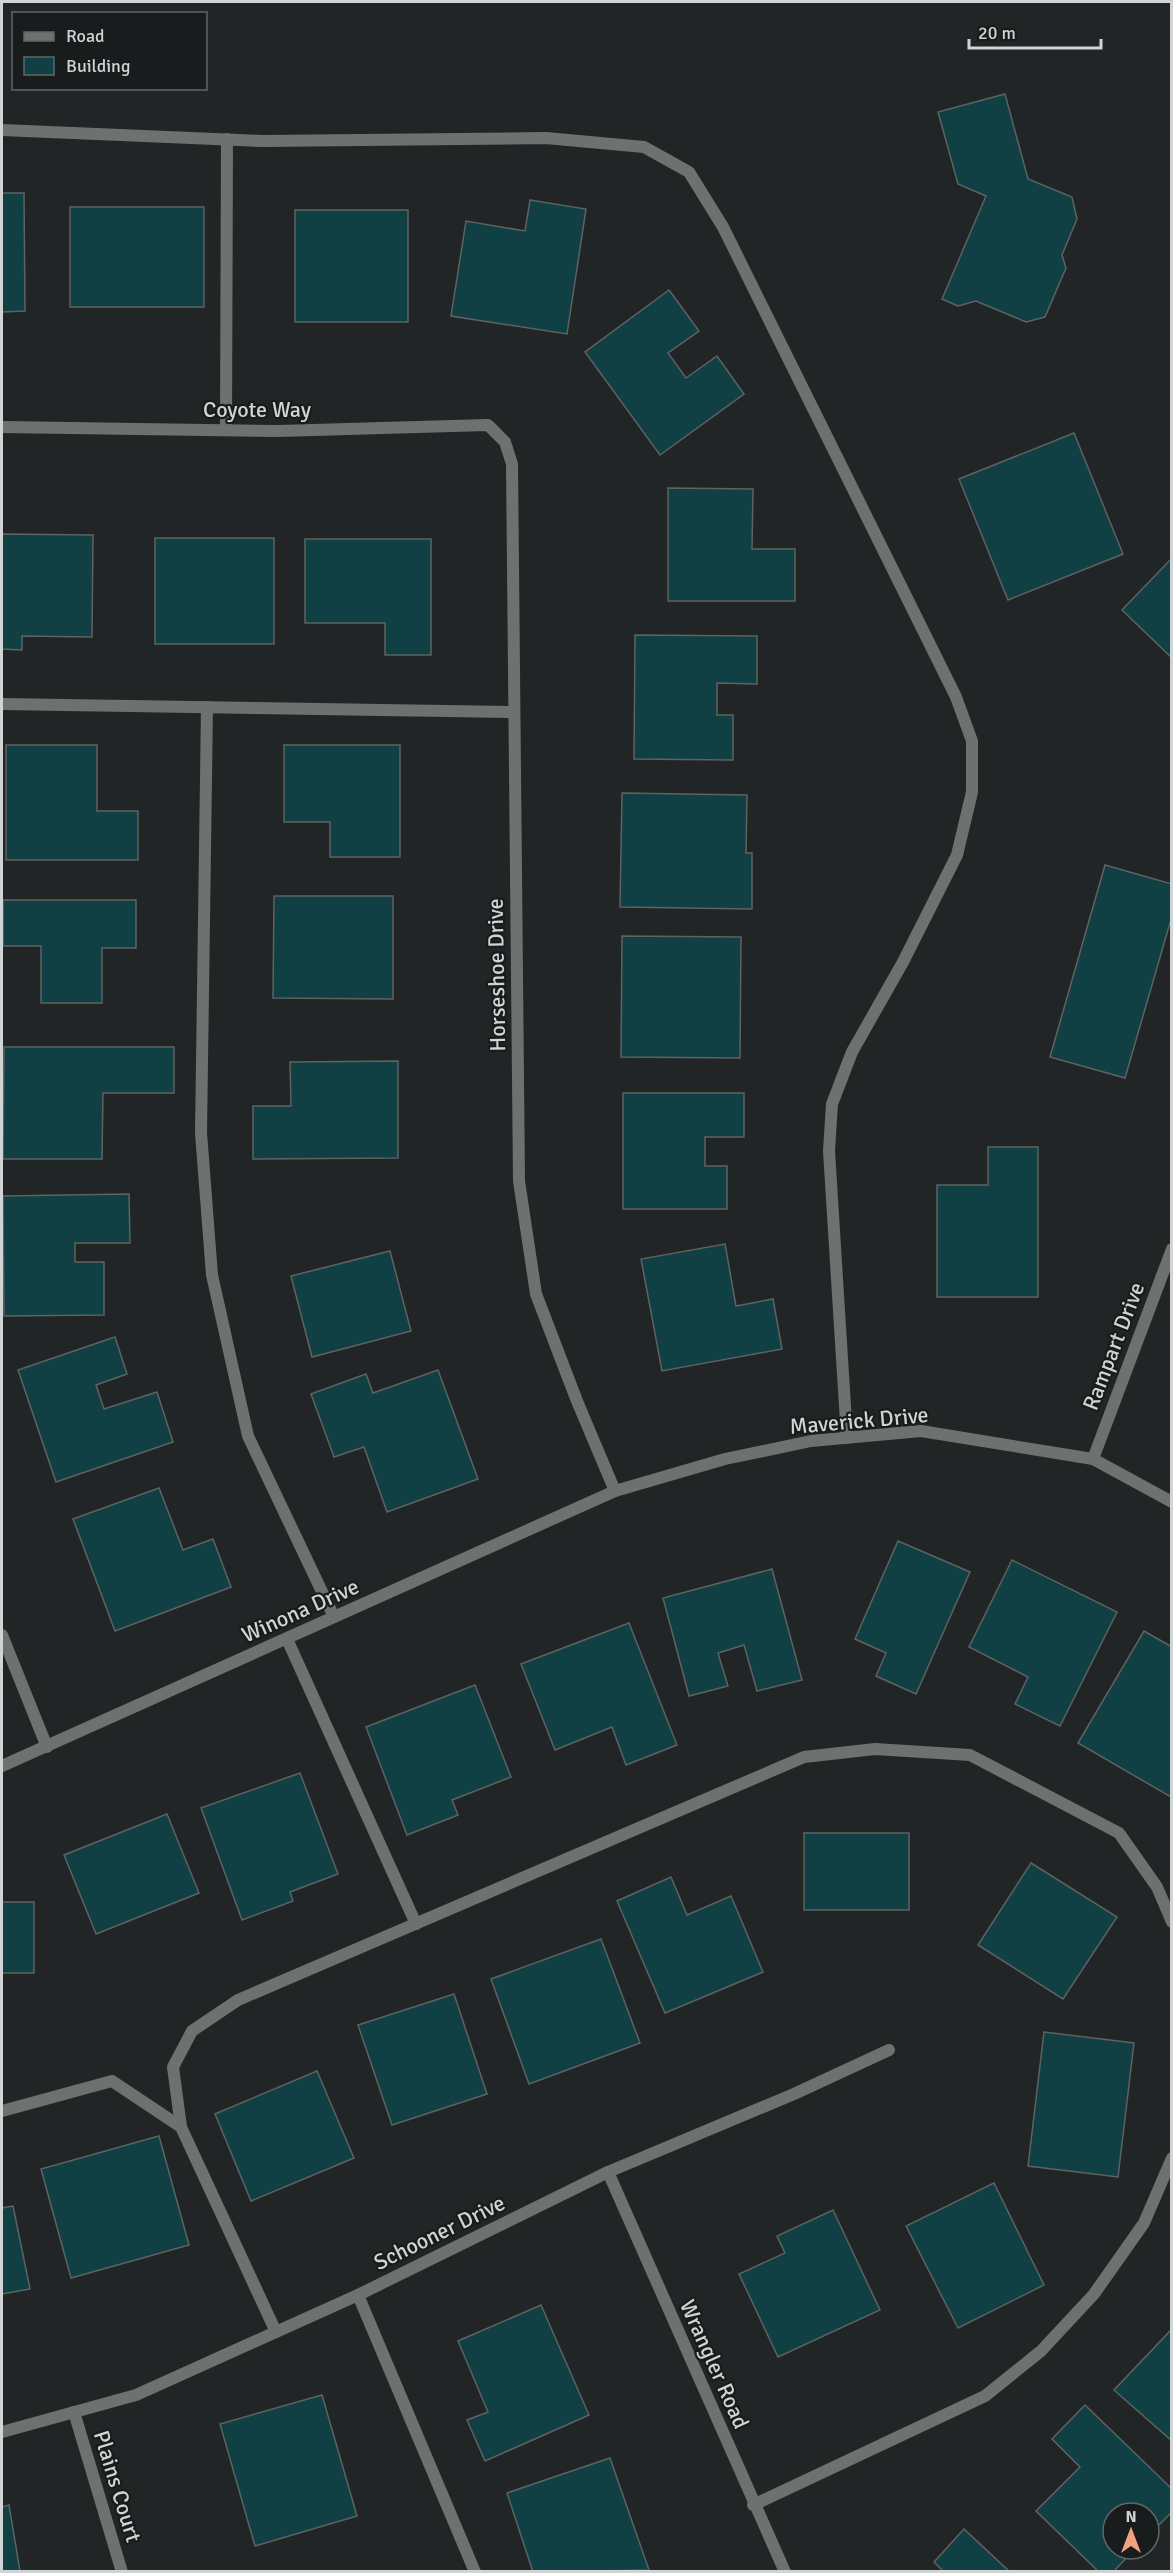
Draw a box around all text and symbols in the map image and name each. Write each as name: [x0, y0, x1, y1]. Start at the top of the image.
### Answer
legend: [12, 12, 207, 90]
scale bar: [969, 12, 1101, 50]
text: 20 m: [978, 22, 1016, 44]
text: Road: [66, 25, 105, 47]
text: Building: [66, 55, 130, 77]
street label: Coyote Way: [203, 396, 312, 423]
street label: Horseshoe Drive: [482, 898, 511, 1052]
street label: Rampart Drive: [1077, 1278, 1150, 1414]
street label: Maverick Drive: [789, 1401, 930, 1440]
street label: Winona Drive: [237, 1573, 363, 1648]
street label: Schooner Drive: [369, 2189, 509, 2276]
street label: Wrangler Road: [674, 2296, 755, 2433]
street label: Plains Court: [88, 2427, 147, 2546]
north arrow: [1101, 2501, 1161, 2561]
text: N: [1125, 2507, 1137, 2527]

